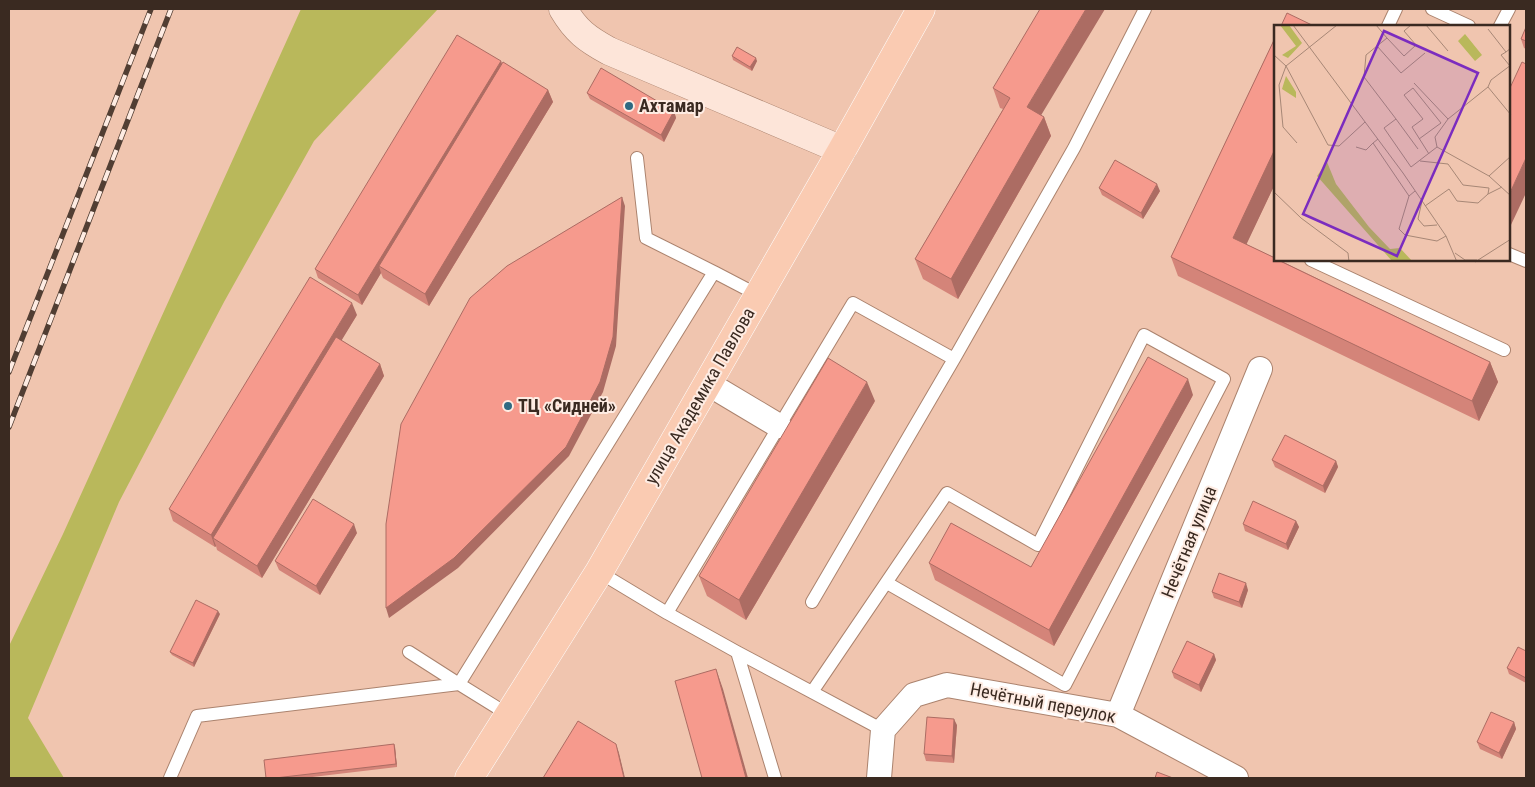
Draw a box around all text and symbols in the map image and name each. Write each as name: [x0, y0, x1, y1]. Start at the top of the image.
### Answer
inset map: [1274, 25, 1510, 261]
place label: Ахтамар: [639, 95, 704, 116]
marker: Ахтамар: [623, 100, 635, 112]
street label: улица Академика Павлова: [640, 304, 759, 488]
place label: ТЦ «Сидней»: [518, 395, 616, 416]
marker: ТЦ «Сидней»: [502, 400, 514, 412]
street label: Нечётная улица: [1157, 483, 1220, 601]
street label: Нечётный переулок: [969, 678, 1118, 727]

